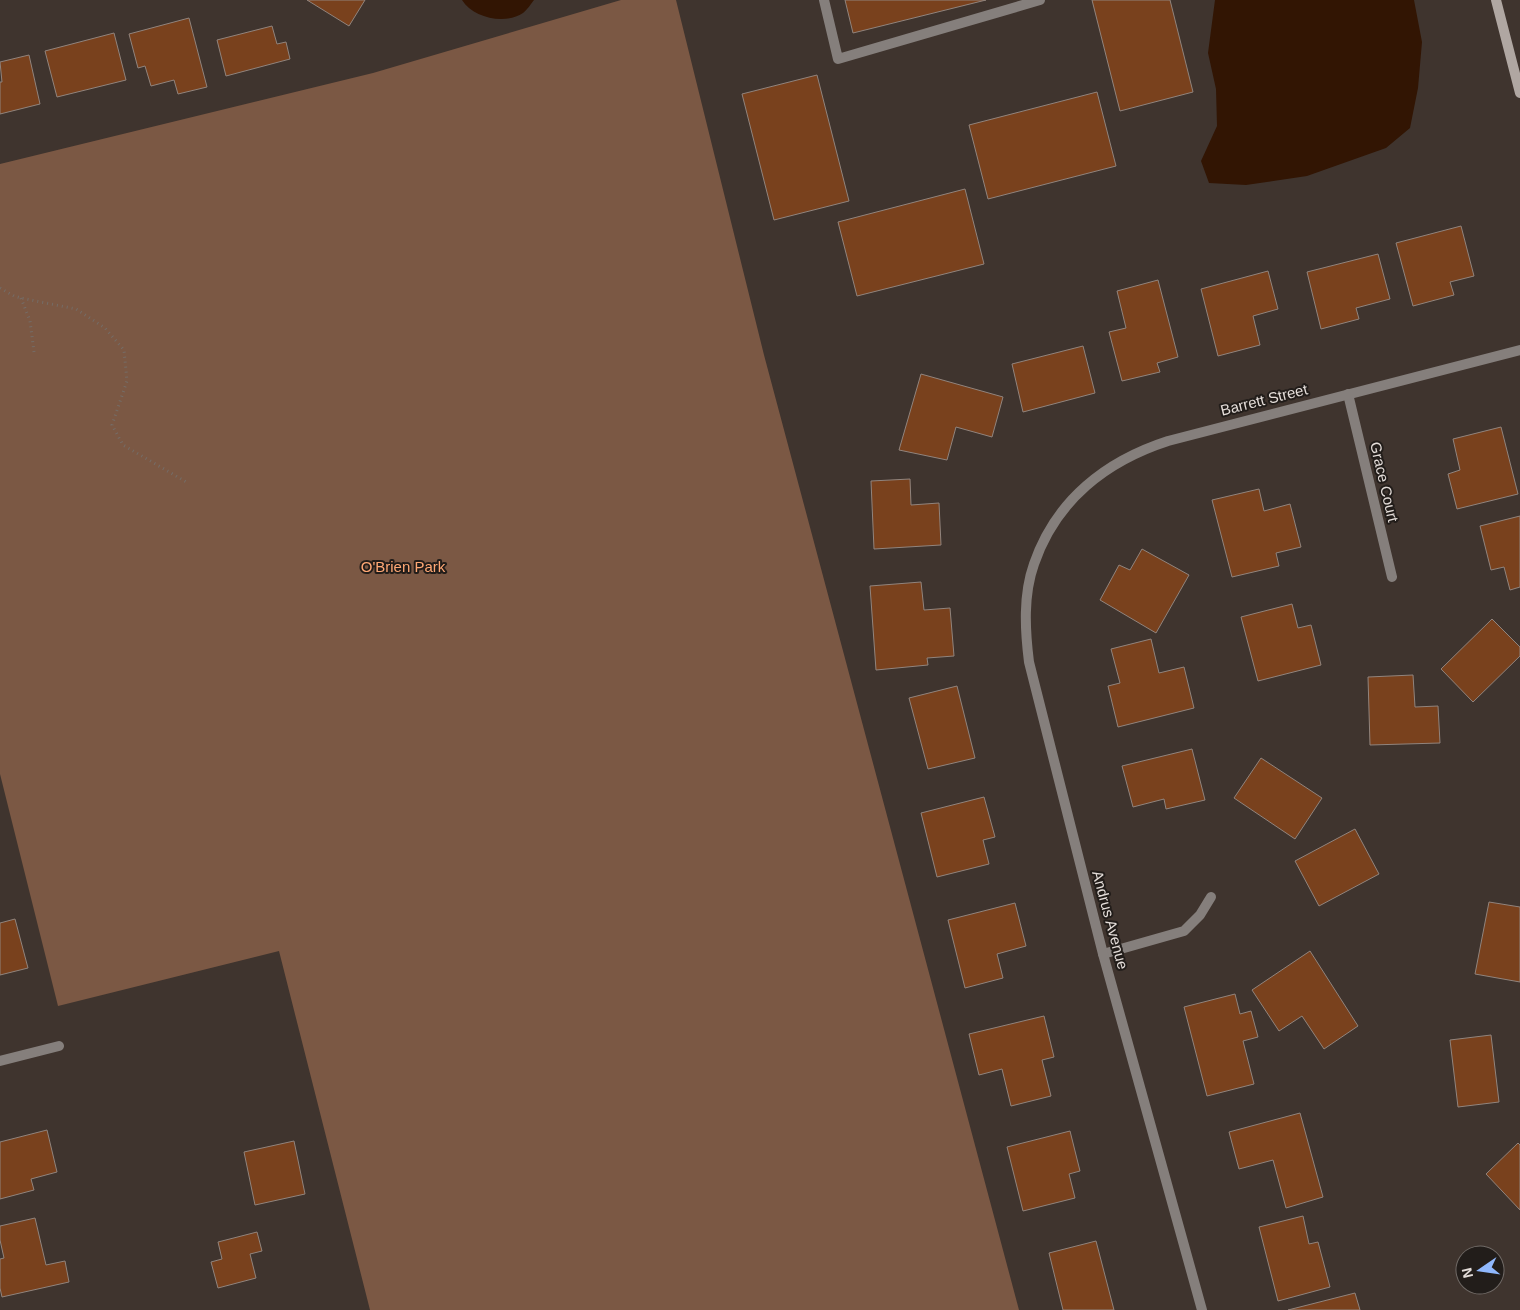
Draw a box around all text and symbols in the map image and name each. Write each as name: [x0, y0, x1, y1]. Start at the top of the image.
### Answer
street label: Barrett Street: [1219, 380, 1310, 419]
street label: Grace Court: [1367, 440, 1402, 524]
park label: O'Brien Park: [361, 558, 446, 575]
street label: Andrus Avenue: [1089, 869, 1132, 971]
north arrow: [1455, 1245, 1505, 1295]
text: N: [1458, 1266, 1476, 1280]

